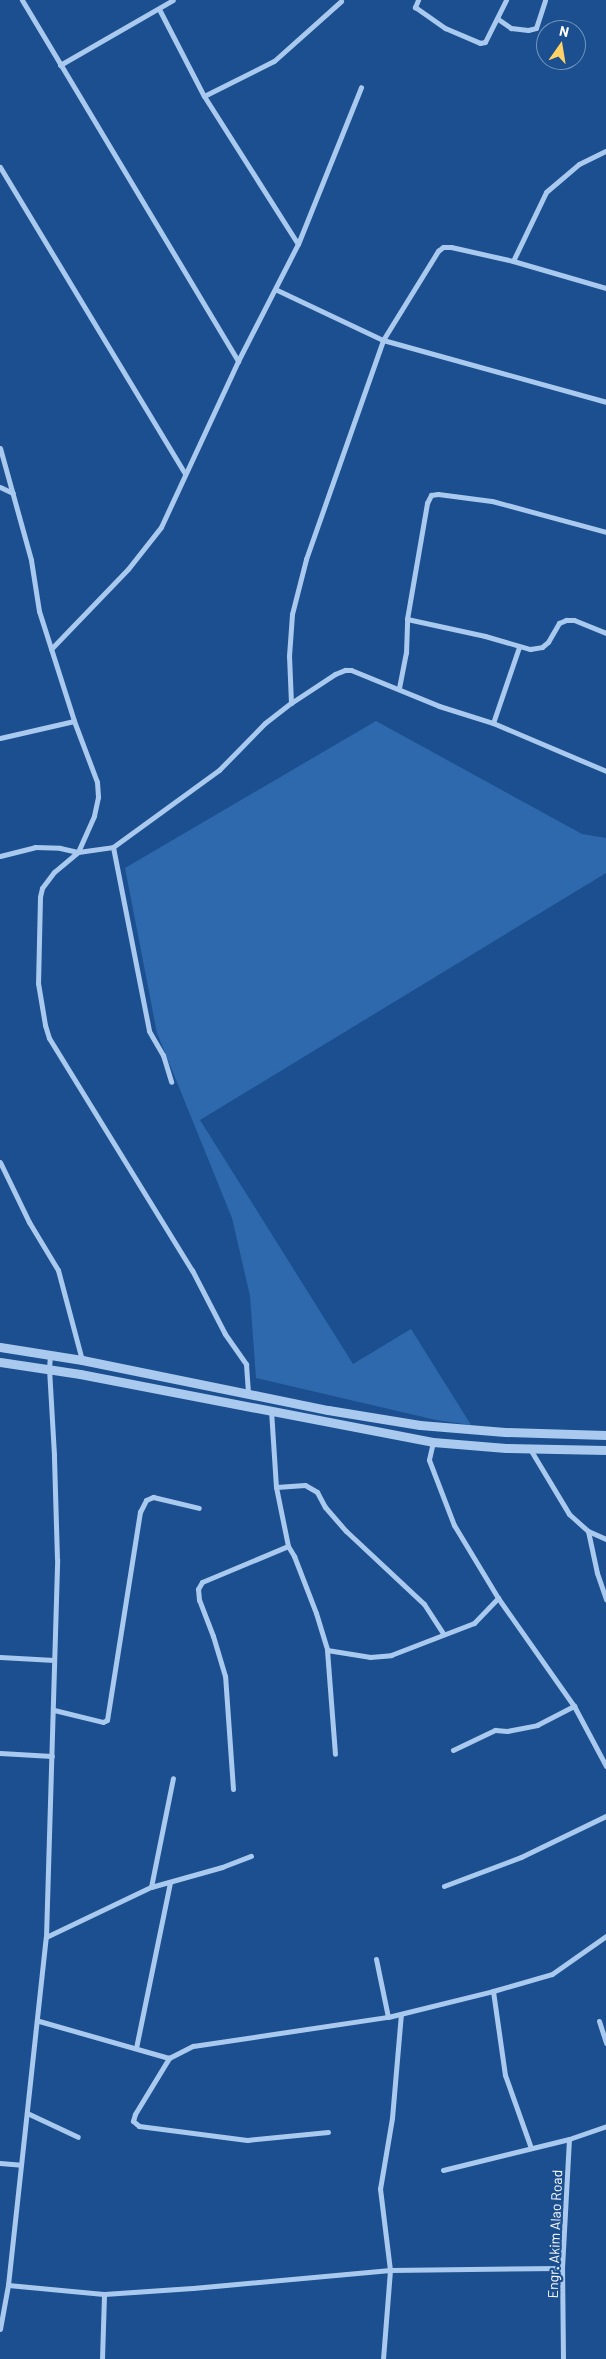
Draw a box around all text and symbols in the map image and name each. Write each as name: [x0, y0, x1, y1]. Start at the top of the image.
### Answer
north arrow: [536, 20, 586, 70]
text: N: [558, 22, 571, 40]
street label: Engr. Akim Alao Road: [544, 2169, 566, 2299]

